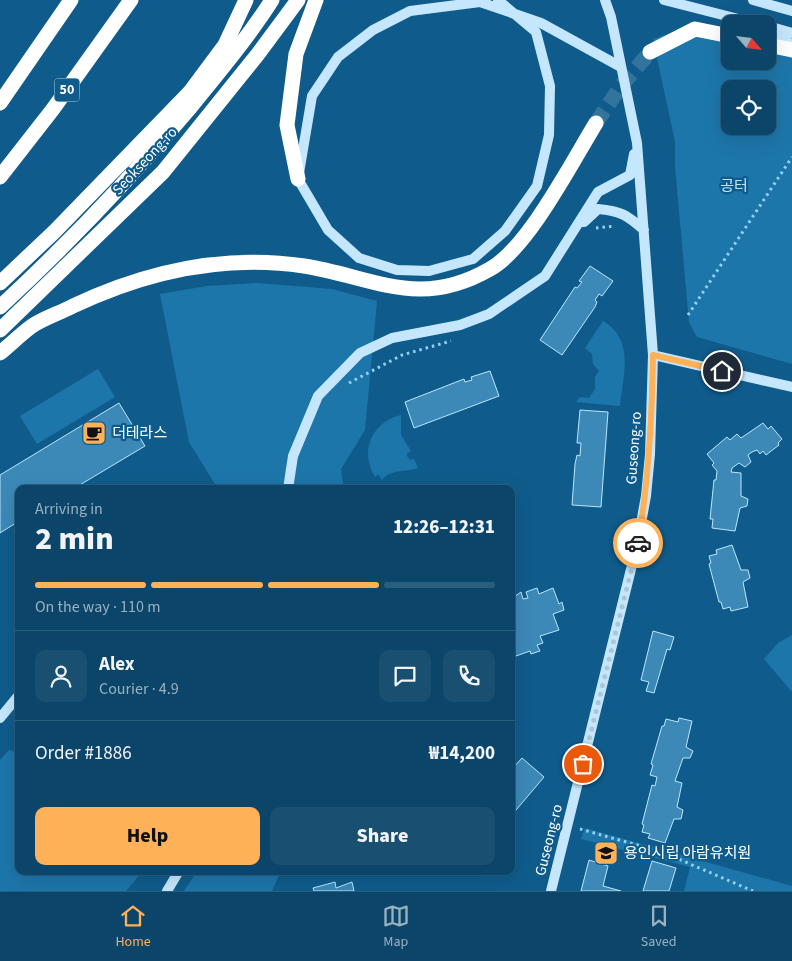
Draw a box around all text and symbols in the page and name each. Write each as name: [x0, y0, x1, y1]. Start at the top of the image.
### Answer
north arrow: [721, 15, 776, 70]
map controls: [721, 15, 776, 135]
road number: 50: [54, 78, 80, 102]
button: locate: [721, 80, 776, 135]
street label: Seokseong-ro: [108, 122, 182, 200]
park label: 공터: [720, 176, 748, 197]
pin: [701, 350, 743, 392]
icon: home: [708, 357, 736, 385]
street label: Guseong-ro: [621, 411, 647, 485]
cafe icon: 더테라스: [81, 420, 107, 446]
place label: 더테라스: [112, 423, 167, 444]
text: Arriving in: [35, 498, 103, 520]
text: 12:26–12:31: [393, 514, 495, 541]
text: 2 min: [35, 516, 114, 562]
courier: [613, 518, 663, 568]
icon: car: [624, 529, 652, 557]
text: On the way · 110 m: [35, 596, 160, 618]
button: person: [35, 650, 87, 702]
button: chat: [379, 650, 431, 702]
button: phone: [443, 650, 495, 702]
text: Alex: [99, 651, 135, 678]
text: Courier · 4.9: [99, 678, 179, 700]
text: Order #1886: [35, 740, 132, 767]
text: ₩14,200: [429, 740, 495, 767]
pin: [562, 743, 604, 785]
icon: bag: [569, 750, 597, 778]
street label: Guseong-ro: [530, 802, 568, 878]
button: Help: [35, 807, 260, 865]
button: Share: [270, 807, 495, 865]
school or university icon: 용인시립 아람유치원: [593, 840, 619, 866]
place label: 용인시립 아람유치원: [624, 843, 751, 864]
tab: Home: [115, 902, 151, 952]
tab: Map: [382, 902, 410, 952]
tab: Saved: [641, 902, 676, 952]

